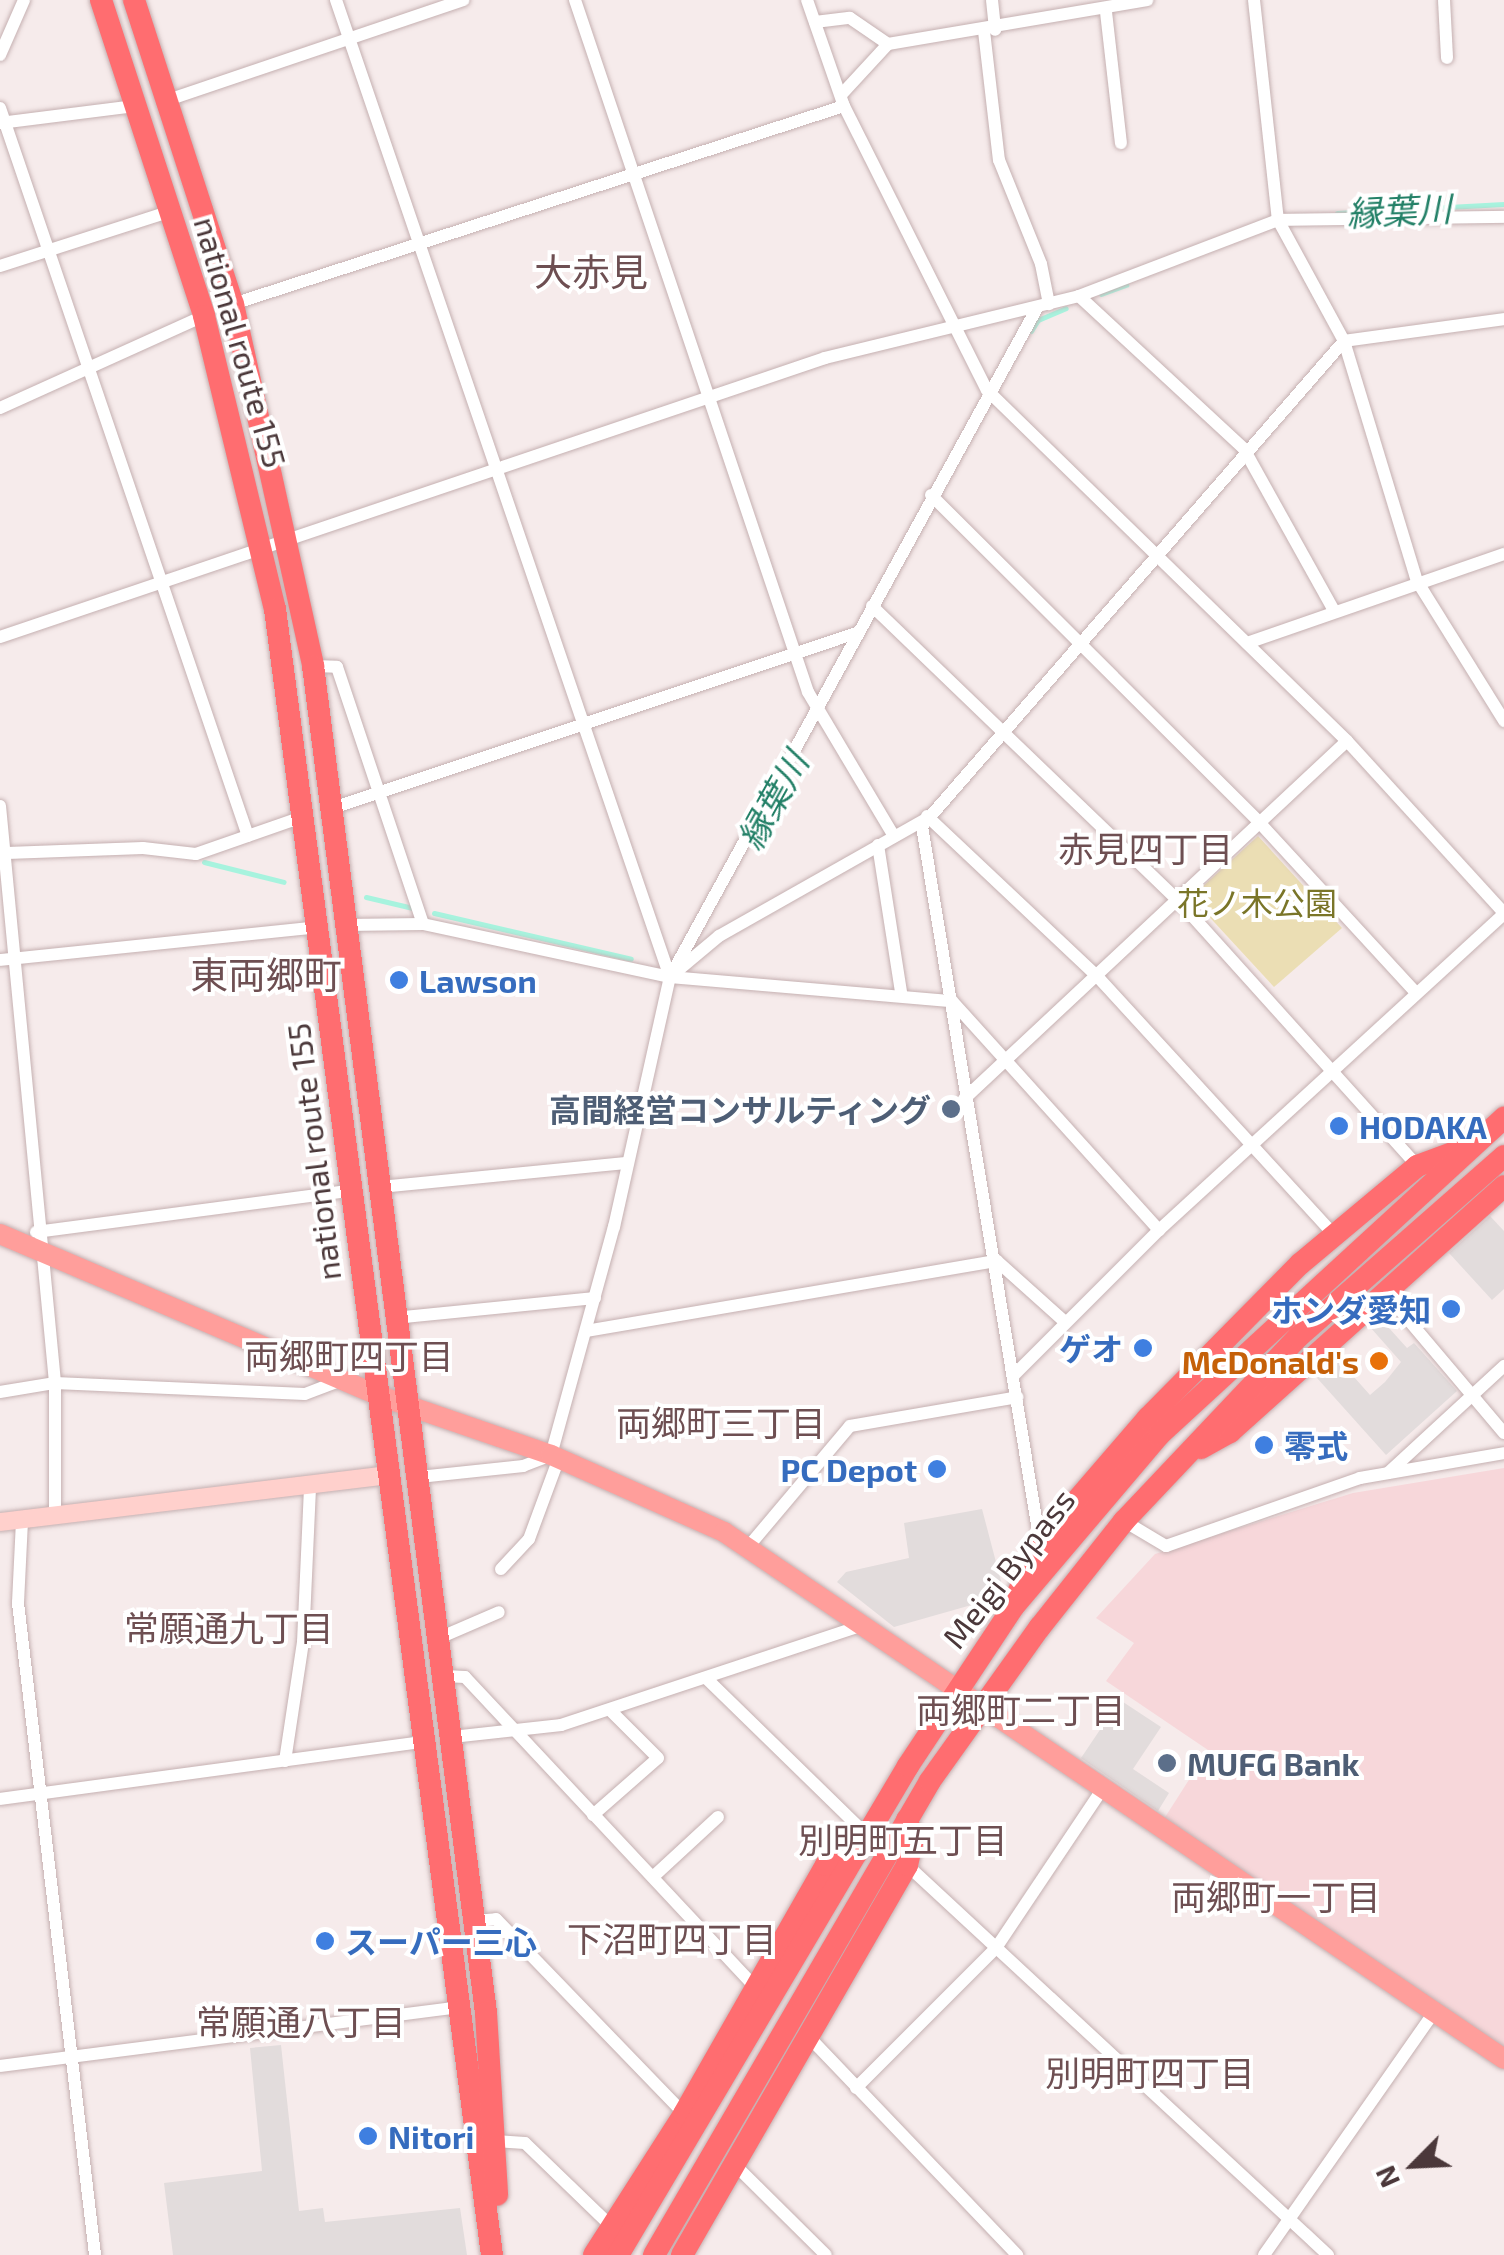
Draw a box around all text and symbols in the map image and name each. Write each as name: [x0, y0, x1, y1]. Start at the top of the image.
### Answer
water label: 縁葉川: [1345, 186, 1453, 234]
street label: national route 155: [187, 212, 295, 472]
district label: 大赤見: [534, 249, 648, 295]
water label: 縁葉川: [728, 744, 816, 856]
district label: 赤見四丁目: [1059, 827, 1233, 869]
park label: 花ノ木公園: [1177, 883, 1337, 921]
district label: 東両郷町: [190, 952, 342, 998]
place label: Lawson: [419, 961, 537, 999]
marker: Lawson: [388, 969, 410, 991]
street label: national route 155: [278, 1021, 348, 1283]
place label: 高間経営コンサルティング: [547, 1090, 931, 1128]
marker: 高間経営コンサルティング: [940, 1098, 962, 1120]
place label: HODAKA: [1359, 1107, 1487, 1145]
marker: HODAKA: [1328, 1115, 1350, 1137]
place label: ホンダ愛知: [1271, 1290, 1431, 1328]
marker: ホンダ愛知: [1440, 1298, 1462, 1320]
place label: ゲオ: [1059, 1329, 1123, 1367]
district label: 両郷町四丁目: [244, 1334, 454, 1376]
marker: ゲオ: [1132, 1337, 1154, 1359]
place label: McDonald's: [1182, 1342, 1359, 1380]
marker: McDonald's: [1368, 1350, 1390, 1372]
district label: 両郷町三丁目: [616, 1401, 826, 1443]
place label: 零式: [1284, 1426, 1348, 1464]
marker: 零式: [1253, 1434, 1275, 1456]
place label: PC Depot: [780, 1450, 917, 1488]
marker: PC Depot: [926, 1458, 948, 1480]
street label: Meigi Bypass: [934, 1481, 1082, 1655]
district label: 常願通九丁目: [124, 1606, 334, 1648]
district label: 両郷町二丁目: [916, 1688, 1126, 1730]
place label: MUFG Bank: [1187, 1744, 1359, 1782]
marker: MUFG Bank: [1156, 1752, 1178, 1774]
district label: 別明町五丁目: [798, 1818, 1008, 1860]
district label: 両郷町一丁目: [1171, 1875, 1381, 1917]
district label: 下沼町四丁目: [567, 1917, 777, 1959]
place label: スーパー三心: [345, 1922, 537, 1960]
marker: スーパー三心: [314, 1930, 336, 1952]
district label: 常願通八丁目: [196, 2000, 406, 2042]
district label: 別明町四丁目: [1045, 2051, 1255, 2093]
north arrow: [1364, 2115, 1464, 2215]
place label: Nitori: [388, 2117, 474, 2155]
marker: Nitori: [357, 2125, 379, 2147]
text: N: [1367, 2161, 1406, 2193]

